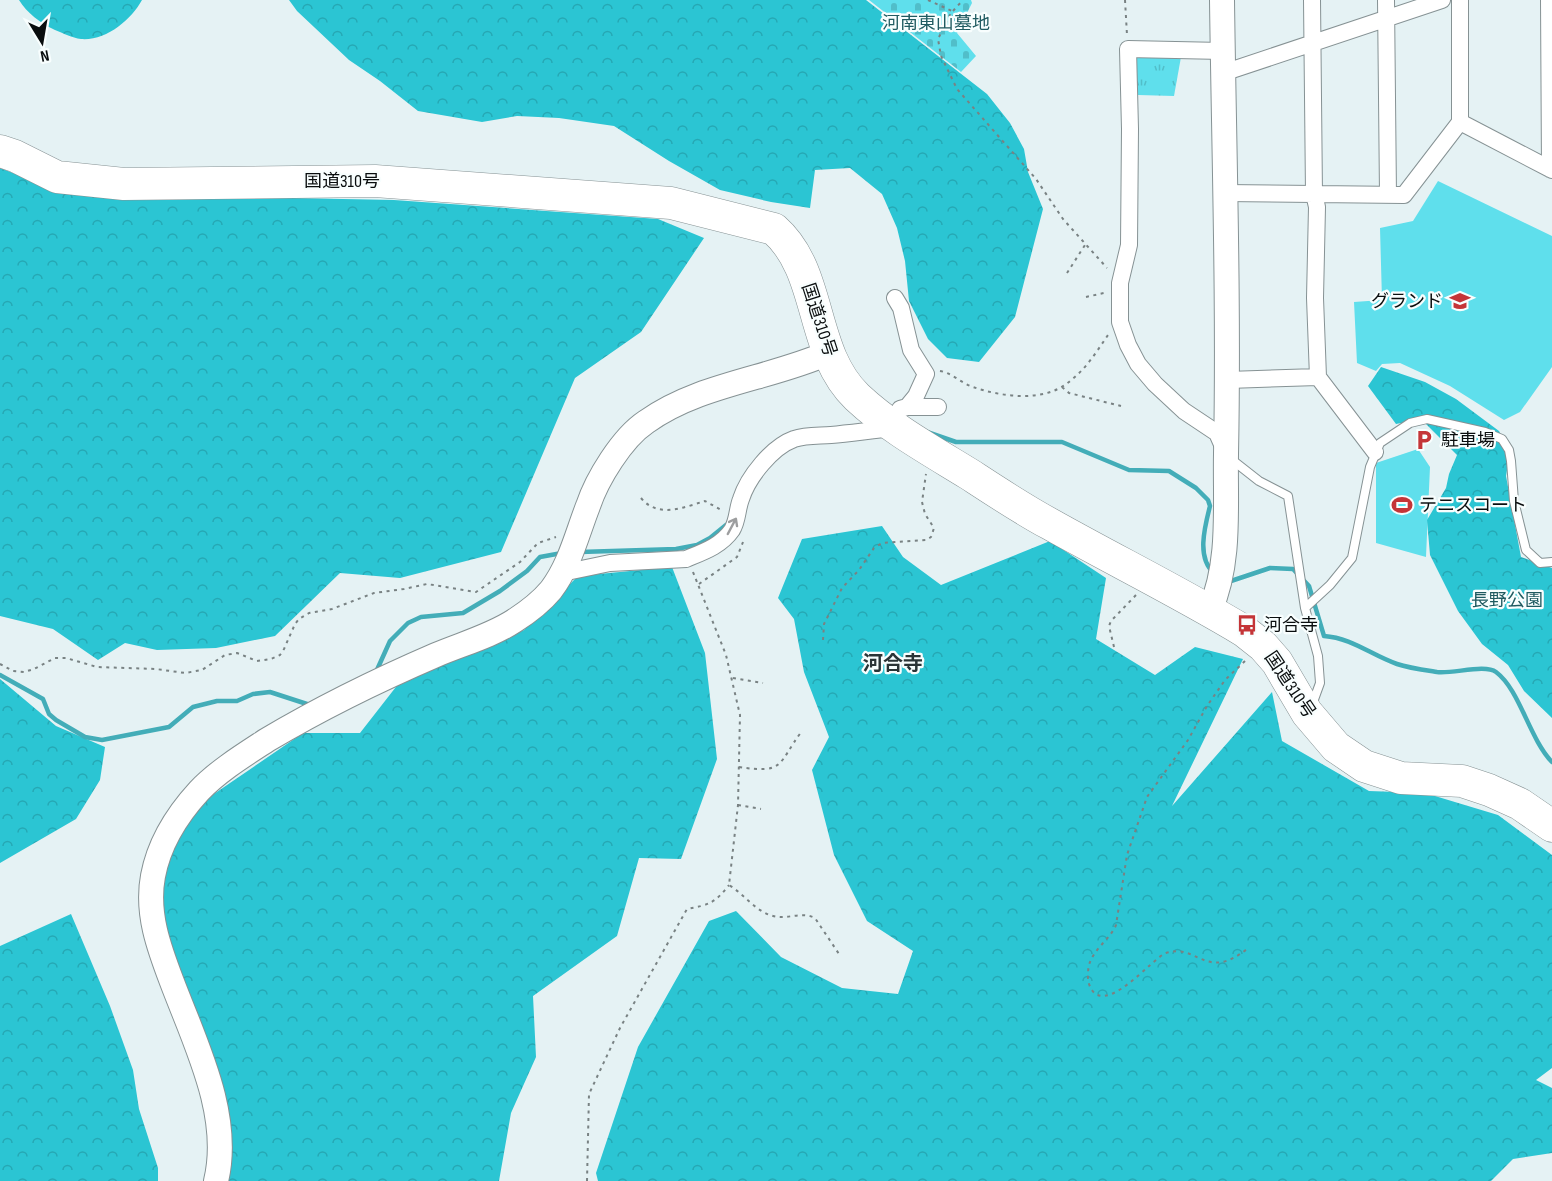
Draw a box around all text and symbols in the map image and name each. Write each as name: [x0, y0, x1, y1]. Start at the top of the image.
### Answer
north arrow: [12, 12, 72, 72]
park label: 河南東山墓地: [882, 13, 990, 34]
text: N: [39, 45, 51, 65]
street label: 国道310号: [304, 171, 380, 192]
street label: 国道310号: [797, 281, 841, 359]
school or university icon: グランド: [1448, 289, 1472, 313]
place label: グランド: [1371, 291, 1443, 312]
parking icon: 駐車場: [1412, 428, 1436, 452]
place label: 駐車場: [1441, 430, 1495, 451]
sports icon: テニスコート: [1390, 493, 1414, 517]
place label: テニスコート: [1419, 495, 1527, 516]
one-way arrow: [726, 518, 738, 535]
park label: 長野公園: [1471, 590, 1543, 611]
bus stop icon: 河合寺: [1235, 613, 1259, 637]
place label: 河合寺: [1264, 615, 1318, 636]
street label: 国道310号: [1260, 648, 1320, 722]
district label: 河合寺: [863, 652, 923, 676]

